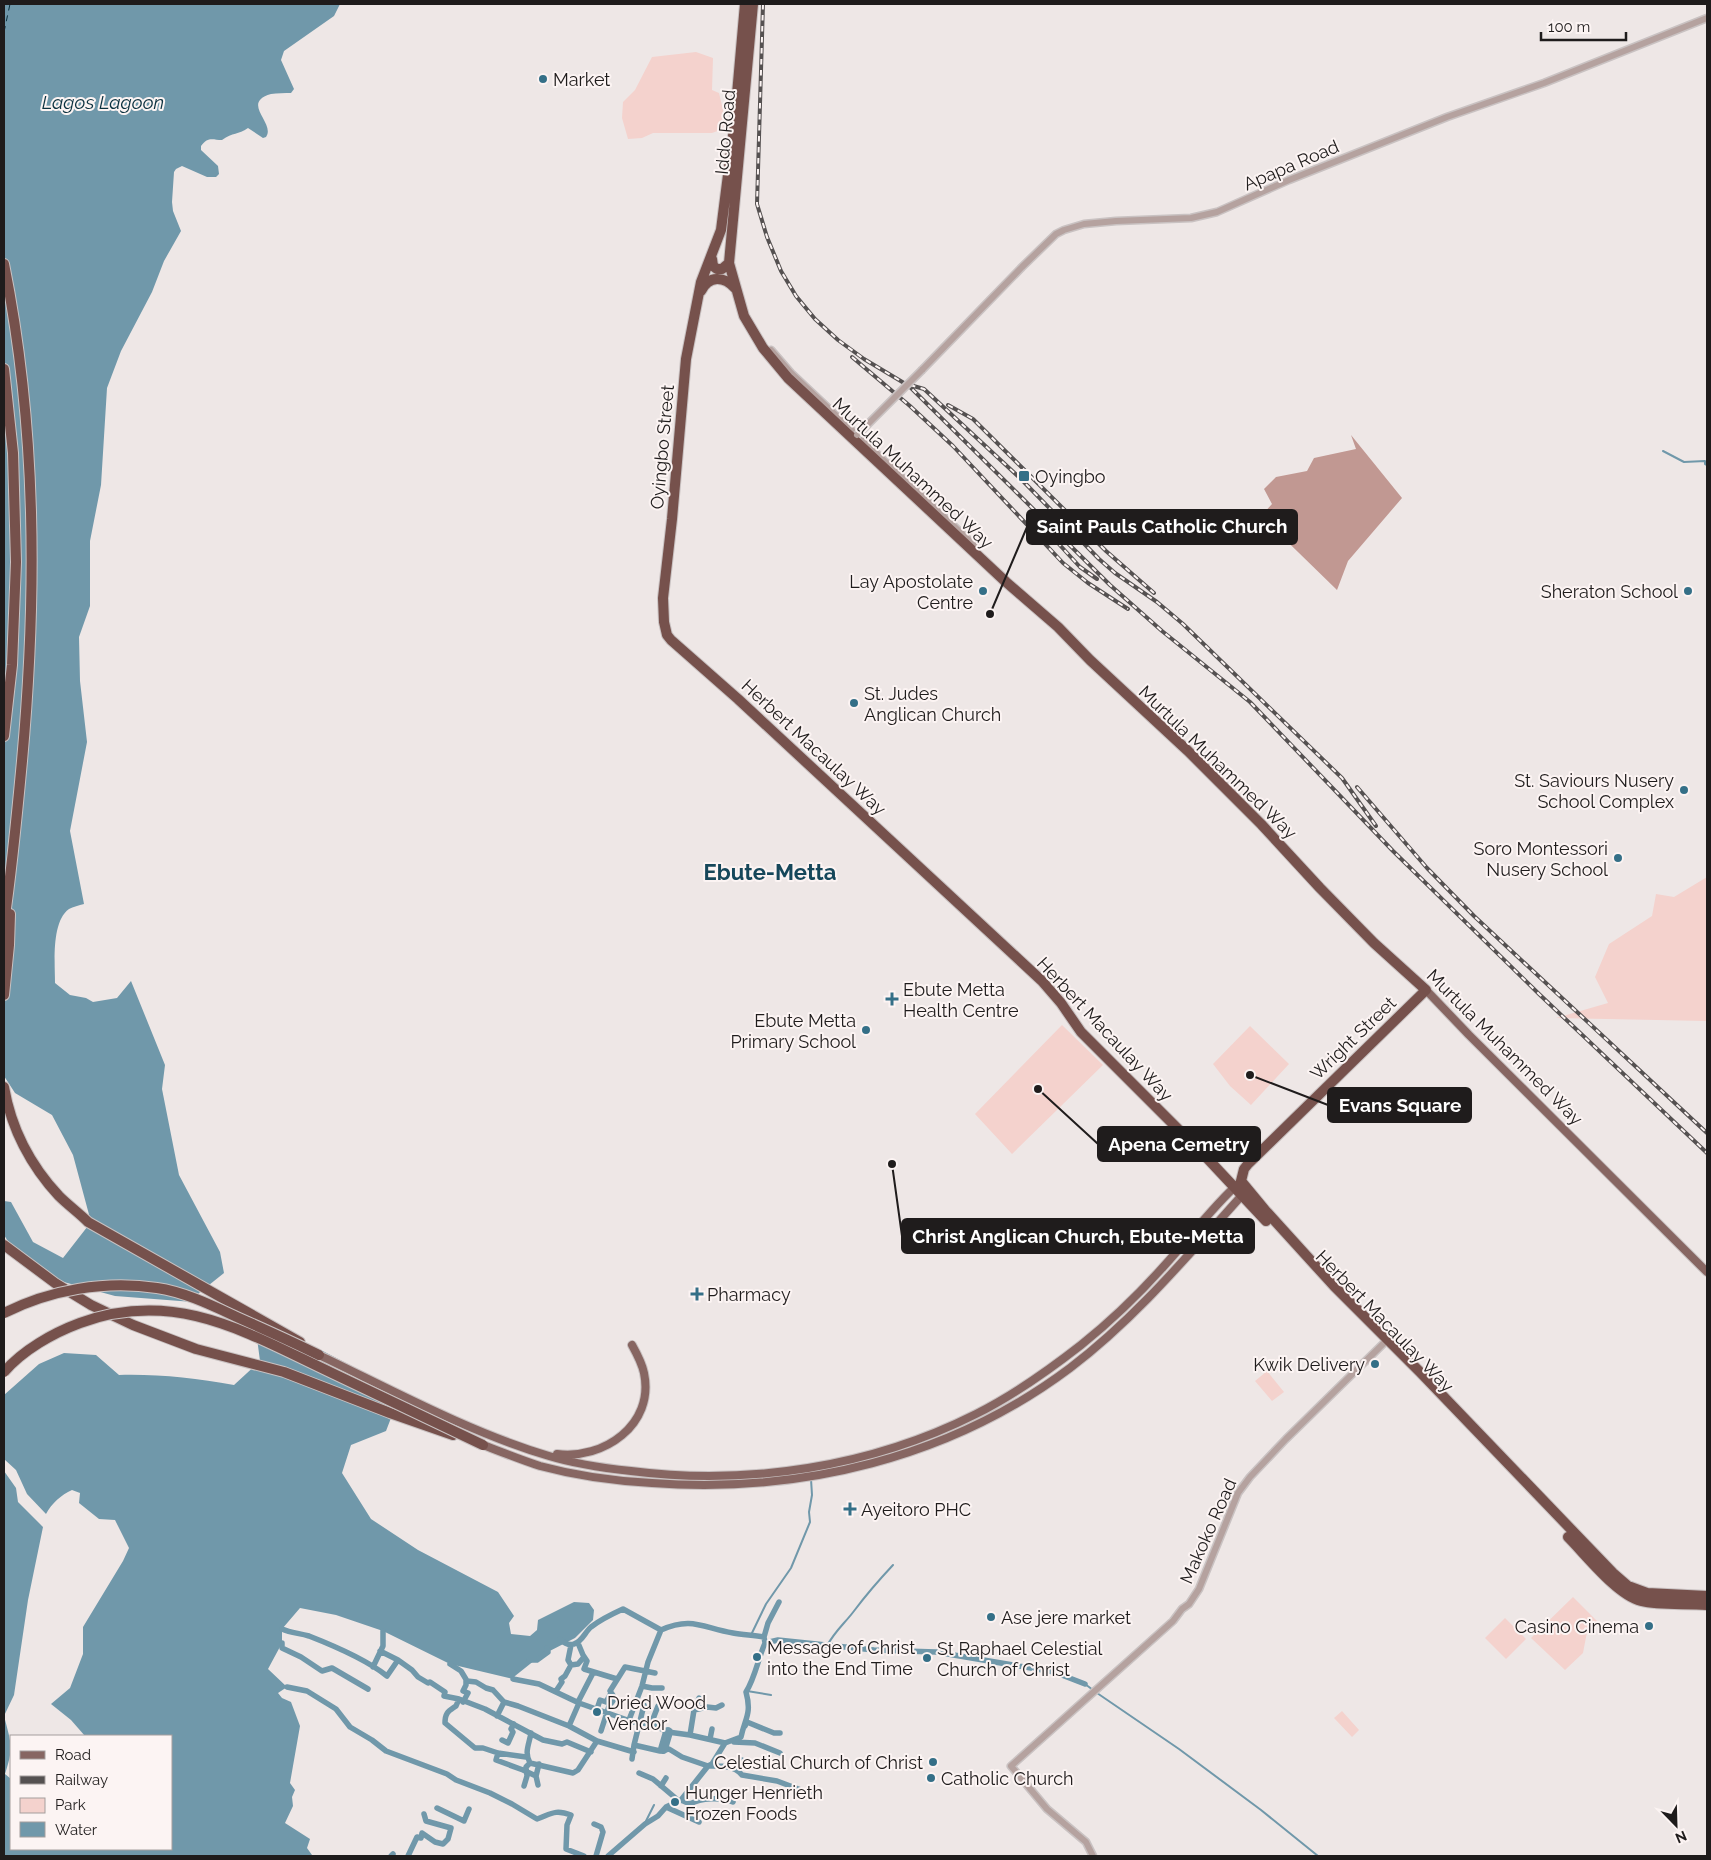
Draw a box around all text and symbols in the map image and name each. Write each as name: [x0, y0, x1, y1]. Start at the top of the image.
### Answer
scale bar: [1541, 10, 1626, 42]
text: 100 m: [1548, 18, 1590, 36]
place label: Market: [553, 69, 610, 90]
marker: Market: [537, 73, 549, 85]
street label: Iddo Road: [711, 89, 739, 175]
water label: Lagos Lagoon: [42, 91, 164, 113]
street label: Apapa Road: [1240, 135, 1342, 195]
street label: Oyingbo Street: [646, 384, 678, 510]
street label: Murtula Muhammed Way: [828, 393, 998, 553]
place label: Oyingbo: [1035, 466, 1106, 487]
marker: Oyingbo: [1017, 469, 1031, 483]
callout: Saint Pauls Catholic Church: [1027, 510, 1297, 544]
text: Saint Pauls Catholic Church: [1037, 515, 1287, 537]
place label: Lay Apostolate Centre: [849, 571, 973, 613]
place label: Sheraton School: [1541, 581, 1678, 602]
marker: Lay Apostolate Centre: [977, 585, 989, 597]
marker: Sheraton School: [1682, 585, 1694, 597]
street label: Herbert Macaulay Way: [738, 675, 891, 819]
street label: Murtula Muhammed Way: [1135, 681, 1302, 843]
place label: St. Judes Anglican Church: [864, 683, 1001, 725]
marker: St. Judes Anglican Church: [848, 697, 860, 709]
place label: St. Saviours Nusery School Complex: [1514, 770, 1674, 812]
marker: St. Saviours Nusery School Complex: [1678, 784, 1690, 796]
place label: Soro Montessori Nusery School: [1474, 838, 1608, 880]
marker: Soro Montessori Nusery School: [1612, 852, 1624, 864]
district label: Ebute-Metta: [704, 859, 836, 885]
street label: Herbert Macaulay Way: [1033, 953, 1177, 1106]
street label: Murtula Muhammed Way: [1423, 965, 1587, 1129]
place label: Ebute Metta Health Centre: [903, 979, 1019, 1021]
marker: Ebute Metta Health Centre: [885, 992, 899, 1006]
street label: Wright Street: [1306, 992, 1400, 1084]
place label: Ebute Metta Primary School: [730, 1010, 856, 1052]
marker: Ebute Metta Primary School: [860, 1024, 872, 1036]
callout: Evans Square: [1328, 1088, 1471, 1122]
text: Evans Square: [1339, 1094, 1461, 1116]
callout: Apena Cemetry: [1098, 1127, 1260, 1161]
text: Apena Cemetry: [1108, 1133, 1250, 1155]
callout: Christ Anglican Church, Ebute-Metta: [902, 1219, 1254, 1253]
text: Christ Anglican Church, Ebute-Metta: [912, 1225, 1244, 1247]
street label: Herbert Macaulay Way: [1312, 1246, 1458, 1397]
place label: Pharmacy: [707, 1284, 791, 1305]
marker: Pharmacy: [691, 1288, 703, 1300]
place label: Kwik Delivery: [1253, 1354, 1365, 1375]
marker: Kwik Delivery: [1369, 1358, 1381, 1370]
street label: Makoko Road: [1175, 1475, 1241, 1587]
place label: Ayeitoro PHC: [861, 1499, 971, 1520]
marker: Ayeitoro PHC: [843, 1502, 857, 1516]
place label: Ase jere market: [1001, 1607, 1131, 1628]
marker: Ase jere market: [985, 1611, 997, 1623]
place label: Casino Cinema: [1515, 1616, 1639, 1637]
marker: Casino Cinema: [1643, 1620, 1655, 1632]
place label: Message of Christ into the End Time: [767, 1637, 915, 1679]
place label: St Raphael Celestial Church of Christ: [937, 1638, 1103, 1680]
marker: Message of Christ into the End Time: [751, 1651, 763, 1663]
marker: St Raphael Celestial Church of Christ: [921, 1652, 933, 1664]
place label: Dried Wood Vendor: [607, 1692, 706, 1734]
marker: Dried Wood Vendor: [591, 1706, 603, 1718]
legend: [10, 1735, 172, 1850]
text: Road: [55, 1746, 91, 1764]
place label: Celestial Church of Christ: [714, 1752, 923, 1773]
marker: Celestial Church of Christ: [927, 1756, 939, 1768]
place label: Catholic Church: [941, 1768, 1074, 1789]
text: Railway: [55, 1771, 108, 1789]
marker: Catholic Church: [925, 1772, 937, 1784]
place label: Hunger Henrieth Frozen Foods: [685, 1782, 823, 1824]
text: Park: [55, 1796, 86, 1814]
marker: Hunger Henrieth Frozen Foods: [669, 1796, 681, 1808]
north arrow: [1651, 1800, 1701, 1850]
text: Water: [55, 1821, 98, 1839]
text: N: [1673, 1828, 1689, 1846]

